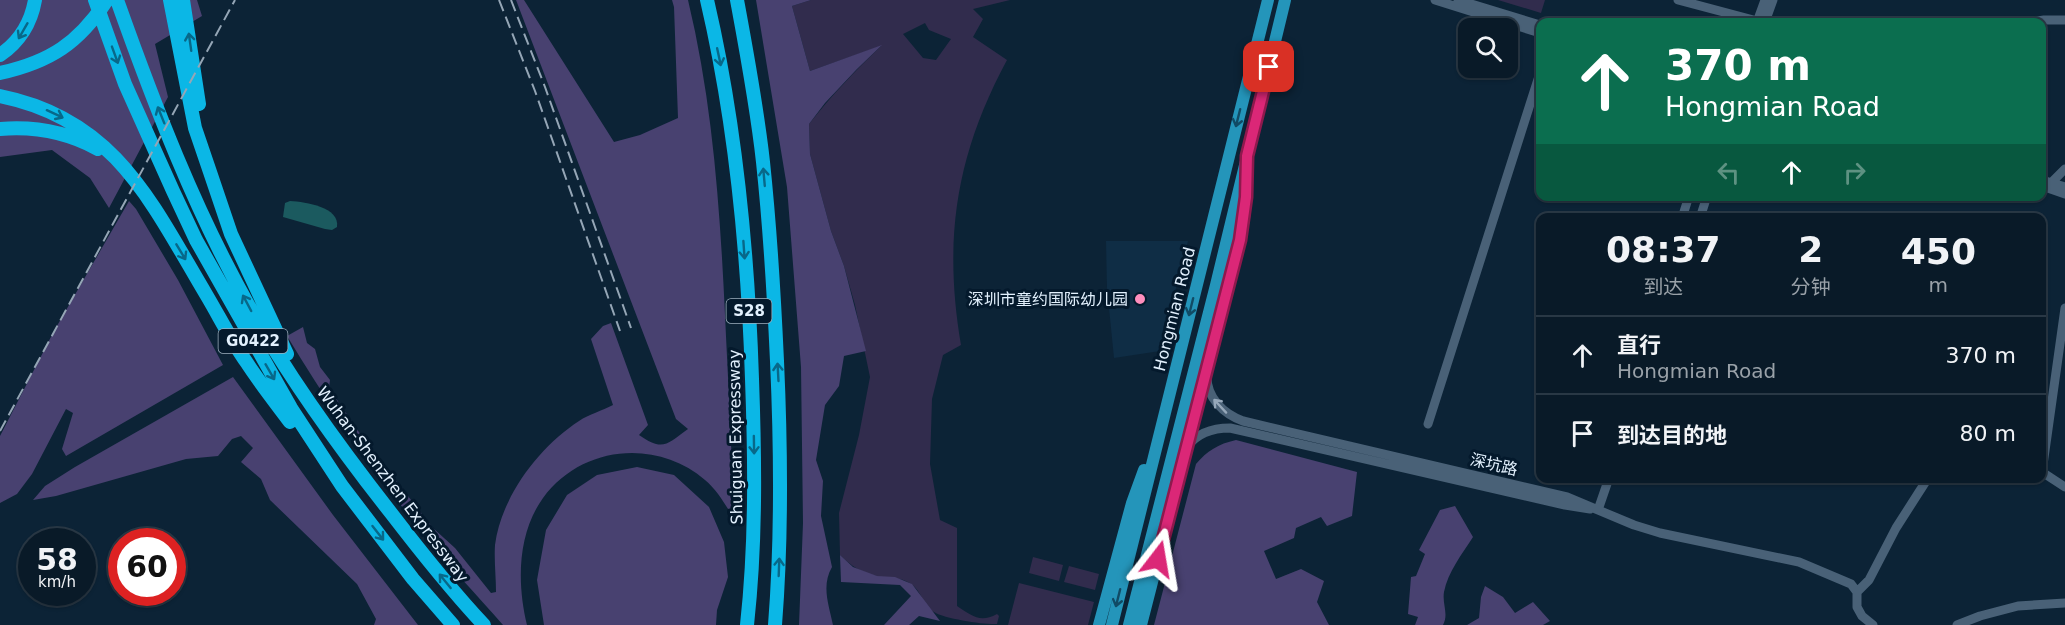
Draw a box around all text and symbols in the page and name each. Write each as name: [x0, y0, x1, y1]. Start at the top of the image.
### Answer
map controls: [1458, 18, 1518, 78]
button: search: [1458, 18, 1518, 78]
one-way arrow: [17, 22, 29, 39]
one-way arrow: [184, 32, 195, 52]
pin: [1243, 41, 1294, 92]
text: 370 m: [1665, 41, 1811, 90]
icon: ahead: [1566, 42, 1644, 120]
one-way arrow: [110, 45, 121, 64]
one-way arrow: [714, 47, 725, 67]
icon: arrive: [1252, 50, 1285, 83]
text: Hongmian Road: [1665, 91, 1880, 122]
one-way arrow: [155, 106, 166, 125]
one-way arrow: [46, 108, 64, 120]
one-way arrow: [1232, 108, 1244, 127]
icon: left: [1712, 156, 1745, 189]
icon: ahead: [1775, 156, 1808, 189]
icon: right: [1838, 156, 1871, 189]
one-way arrow: [758, 168, 769, 188]
text: 08:37: [1606, 229, 1721, 270]
text: 2: [1798, 229, 1823, 270]
text: 450: [1901, 231, 1976, 272]
one-way arrow: [739, 240, 750, 260]
one-way arrow: [175, 243, 187, 260]
street label: Hongmian Road: [1150, 245, 1199, 373]
text: m: [1929, 273, 1948, 297]
text: 到达: [1643, 275, 1683, 299]
text: 分钟: [1791, 275, 1831, 299]
place label: 深圳市童约国际幼儿园: [968, 290, 1128, 309]
marker: 深圳市童约国际幼儿园: [1133, 292, 1147, 306]
one-way arrow: [241, 294, 252, 312]
one-way arrow: [1185, 297, 1197, 316]
road number: S28: [726, 299, 771, 323]
road number: G0422: [218, 329, 288, 353]
text: 直行: [1617, 333, 1661, 358]
icon: ahead: [1566, 339, 1599, 372]
text: 370 m: [1946, 343, 2016, 368]
street label: Shuiguan Expressway: [724, 349, 747, 525]
text: Hongmian Road: [1617, 359, 1776, 383]
one-way arrow: [772, 362, 783, 382]
one-way arrow: [264, 363, 276, 380]
street label: Wuhan-Shenzhen Expressway: [313, 383, 472, 586]
one-way arrow: [1213, 399, 1227, 414]
icon: arrive: [1566, 417, 1599, 450]
text: 80 m: [1960, 421, 2016, 446]
text: 到达目的地: [1617, 423, 1727, 448]
one-way arrow: [748, 435, 759, 455]
street label: 深坑路: [1468, 450, 1519, 479]
one-way arrow: [371, 524, 384, 540]
position arrow: [1126, 527, 1190, 591]
speed limit sign: 60: [108, 528, 186, 606]
text: 58: [36, 542, 78, 577]
one-way arrow: [773, 557, 784, 577]
text: km/h: [38, 573, 76, 591]
one-way arrow: [438, 574, 452, 589]
one-way arrow: [1112, 588, 1124, 607]

